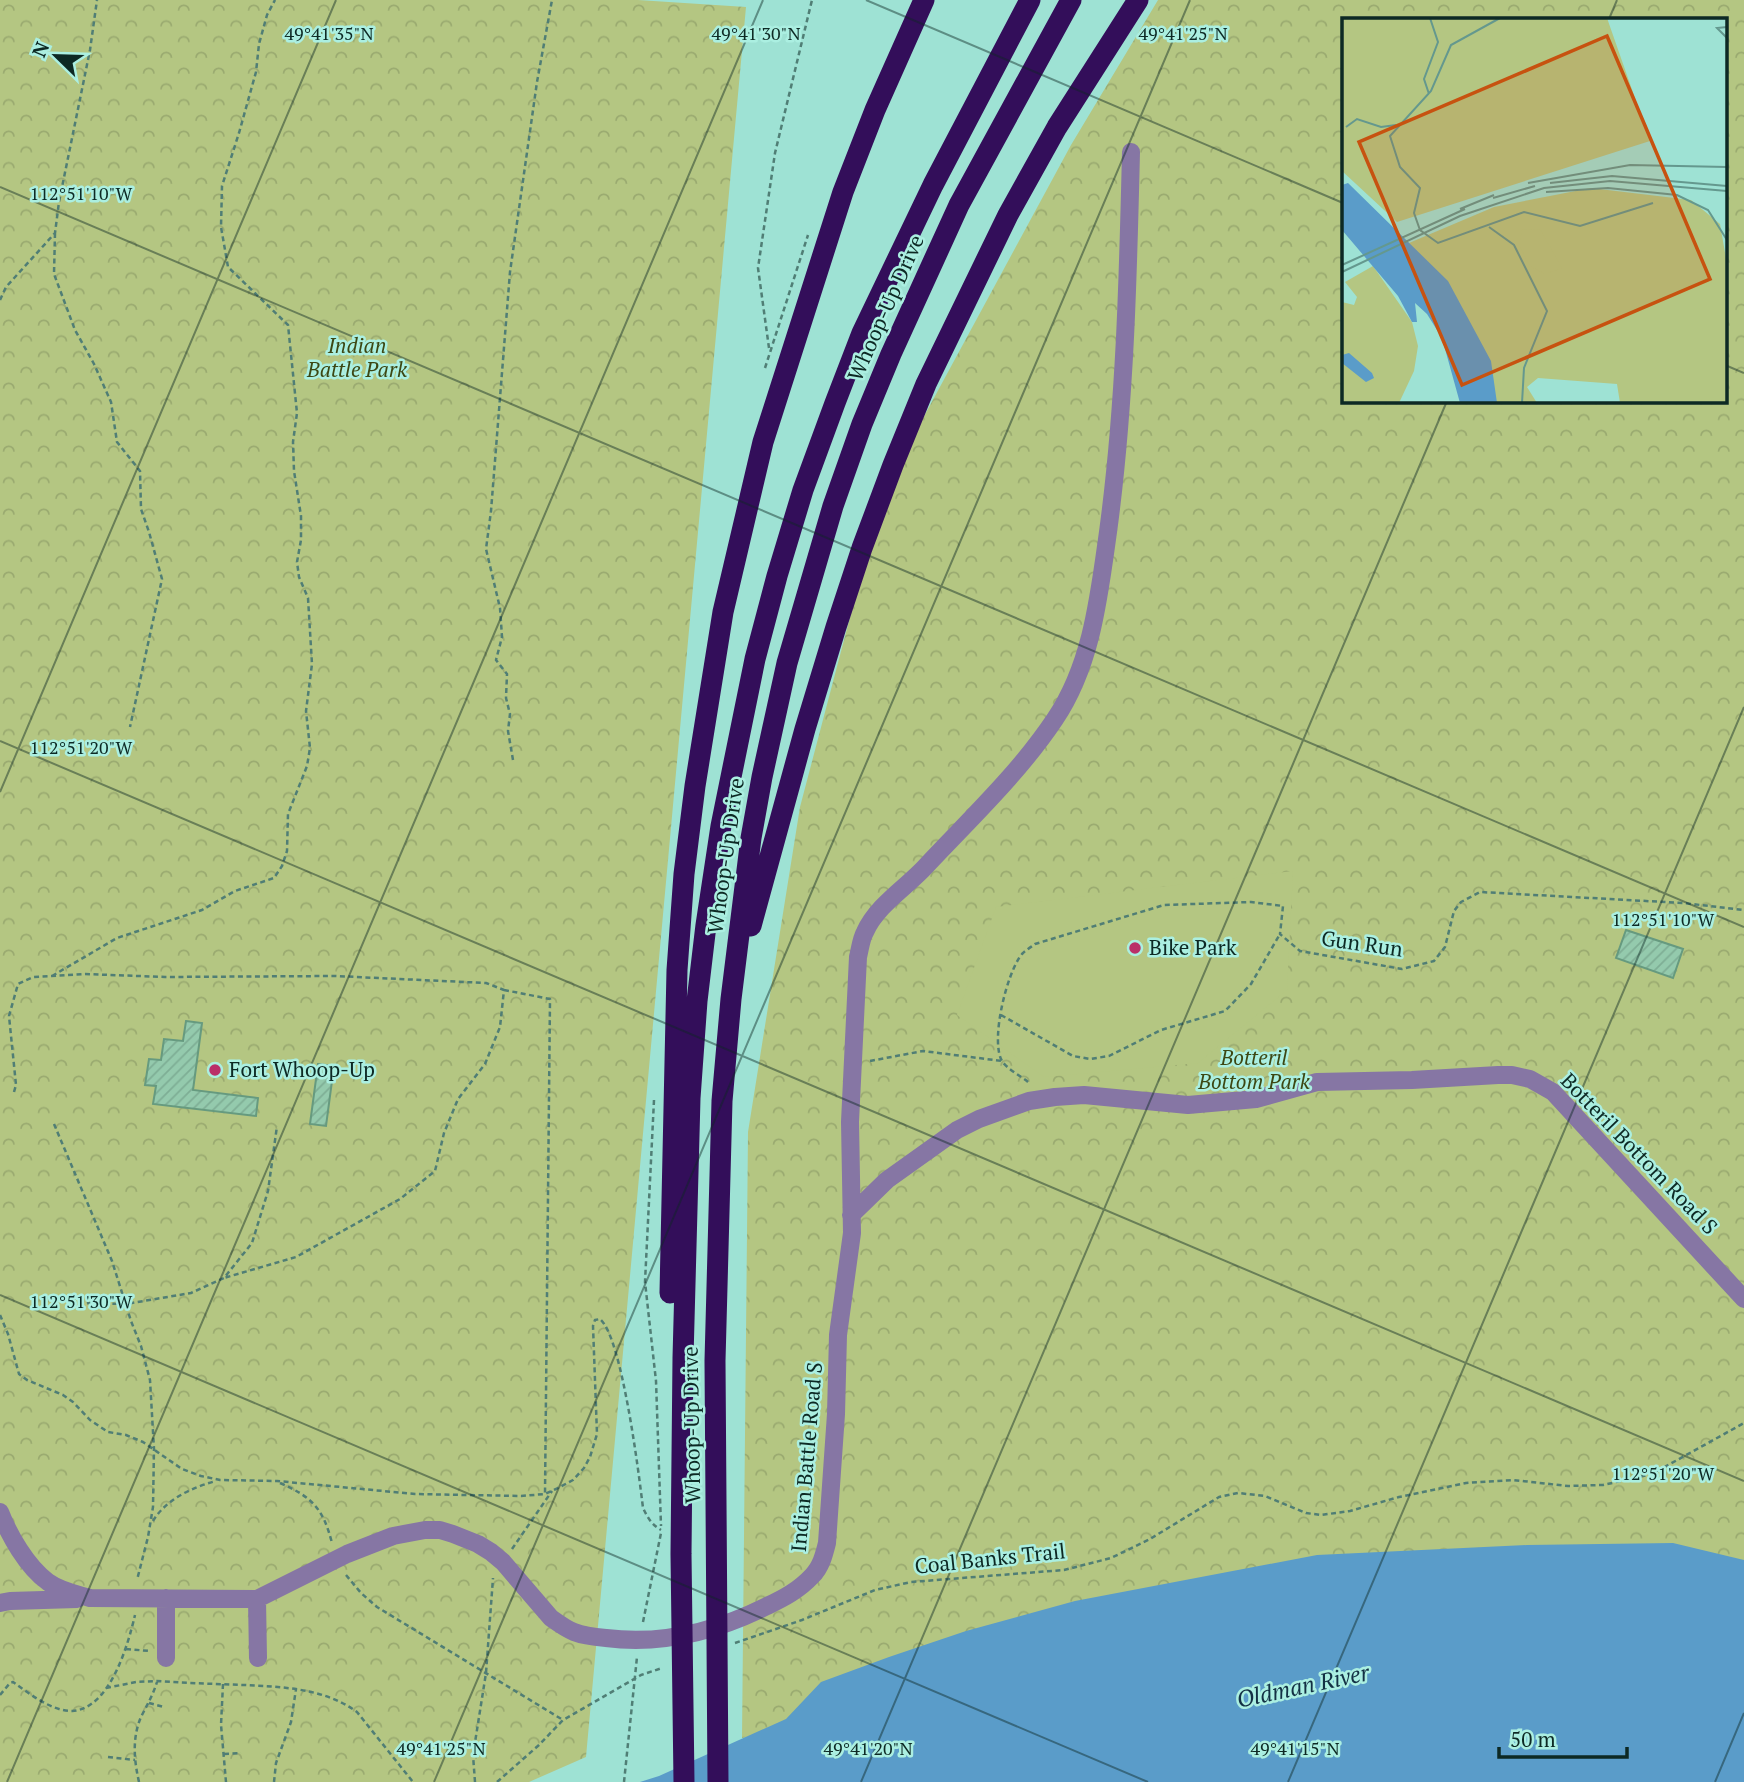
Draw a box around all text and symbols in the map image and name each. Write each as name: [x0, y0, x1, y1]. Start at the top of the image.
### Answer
inset map: [1342, 18, 1726, 402]
north arrow: [21, 21, 91, 91]
text: 49°41'35"N: [284, 21, 374, 45]
text: 49°41'30"N: [711, 21, 801, 45]
text: 49°41'25"N: [1138, 21, 1228, 45]
text: N: [26, 37, 54, 61]
text: 112°51'10"W: [30, 181, 132, 205]
street label: Whoop-Up Drive: [840, 230, 930, 385]
park label: Indian Battle Park: [306, 331, 408, 383]
text: 112°51'20"W: [30, 735, 132, 759]
street label: Whoop-Up Drive: [700, 776, 750, 936]
text: 112°51'10"W: [1612, 907, 1714, 931]
street label: Gun Run: [1320, 923, 1405, 963]
place label: Bike Park: [1149, 933, 1237, 961]
marker: Bike Park: [1127, 940, 1143, 956]
park label: Botteril Bottom Park: [1197, 1043, 1311, 1095]
place label: Fort Whoop-Up: [229, 1055, 375, 1083]
marker: Fort Whoop-Up: [207, 1062, 223, 1078]
street label: Botteril Bottom Road S: [1555, 1067, 1724, 1240]
text: 112°51'30"W: [30, 1289, 132, 1313]
street label: Whoop-Up Drive: [676, 1346, 706, 1504]
street label: Indian Battle Road S: [784, 1361, 828, 1553]
text: 112°51'20"W: [1612, 1461, 1714, 1485]
street label: Coal Banks Trail: [913, 1536, 1067, 1580]
water label: Oldman River: [1234, 1656, 1373, 1715]
scale bar: [1499, 1716, 1627, 1760]
text: 50 m: [1510, 1725, 1556, 1753]
text: 49°41'25"N: [396, 1736, 486, 1760]
text: 49°41'20"N: [823, 1736, 913, 1760]
text: 49°41'15"N: [1250, 1736, 1340, 1760]

